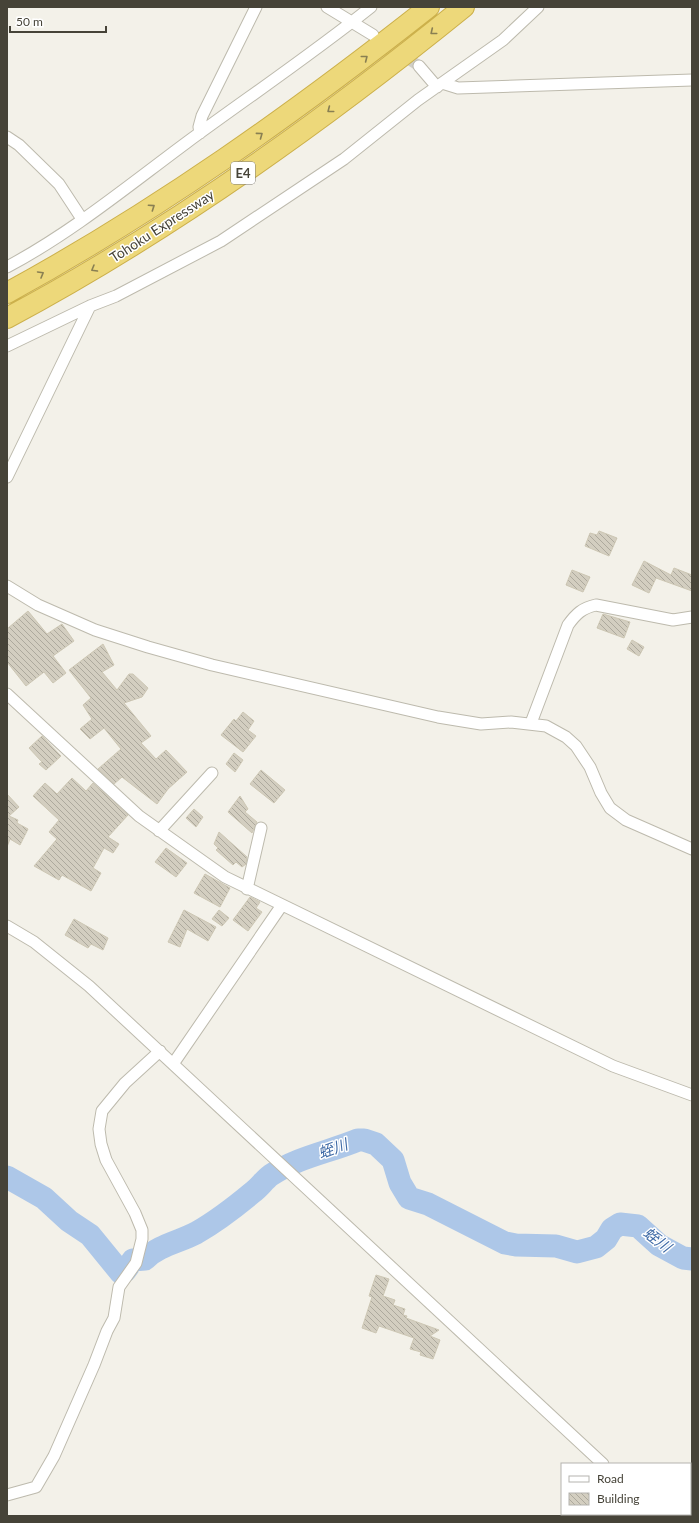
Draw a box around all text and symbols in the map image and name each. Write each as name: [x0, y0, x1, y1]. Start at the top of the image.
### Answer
scale bar: [10, 8, 106, 34]
text: 50 m: [16, 14, 43, 29]
one-way arrow: [431, 27, 438, 34]
one-way arrow: [360, 55, 367, 62]
one-way arrow: [327, 106, 334, 113]
one-way arrow: [256, 133, 263, 140]
road number: E4: [231, 162, 255, 184]
street label: Tohoku Expressway: [106, 185, 218, 266]
one-way arrow: [148, 205, 155, 212]
one-way arrow: [91, 264, 99, 271]
one-way arrow: [37, 271, 44, 279]
water label: 蛭川: [315, 1134, 352, 1162]
water label: 蛭川: [640, 1223, 677, 1257]
legend: [561, 1463, 691, 1515]
text: Road: [597, 1471, 624, 1486]
text: Building: [597, 1491, 640, 1506]

